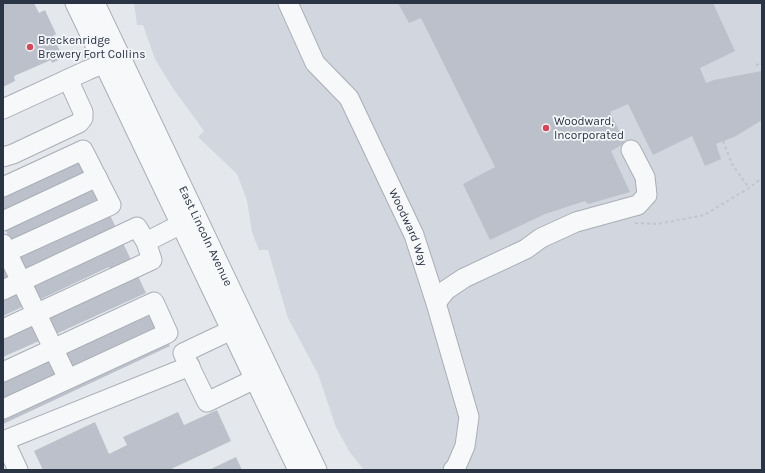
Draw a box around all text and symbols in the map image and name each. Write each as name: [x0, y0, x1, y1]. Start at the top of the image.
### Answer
place label: Breckenridge Brewery Fort Collins: [38, 33, 146, 61]
marker: Breckenridge Brewery Fort Collins: [25, 42, 35, 52]
place label: Woodward, Incorporated: [554, 114, 624, 142]
marker: Woodward, Incorporated: [541, 123, 551, 133]
street label: East Lincoln Avenue: [176, 184, 236, 288]
street label: Woodward Way: [386, 186, 431, 268]

